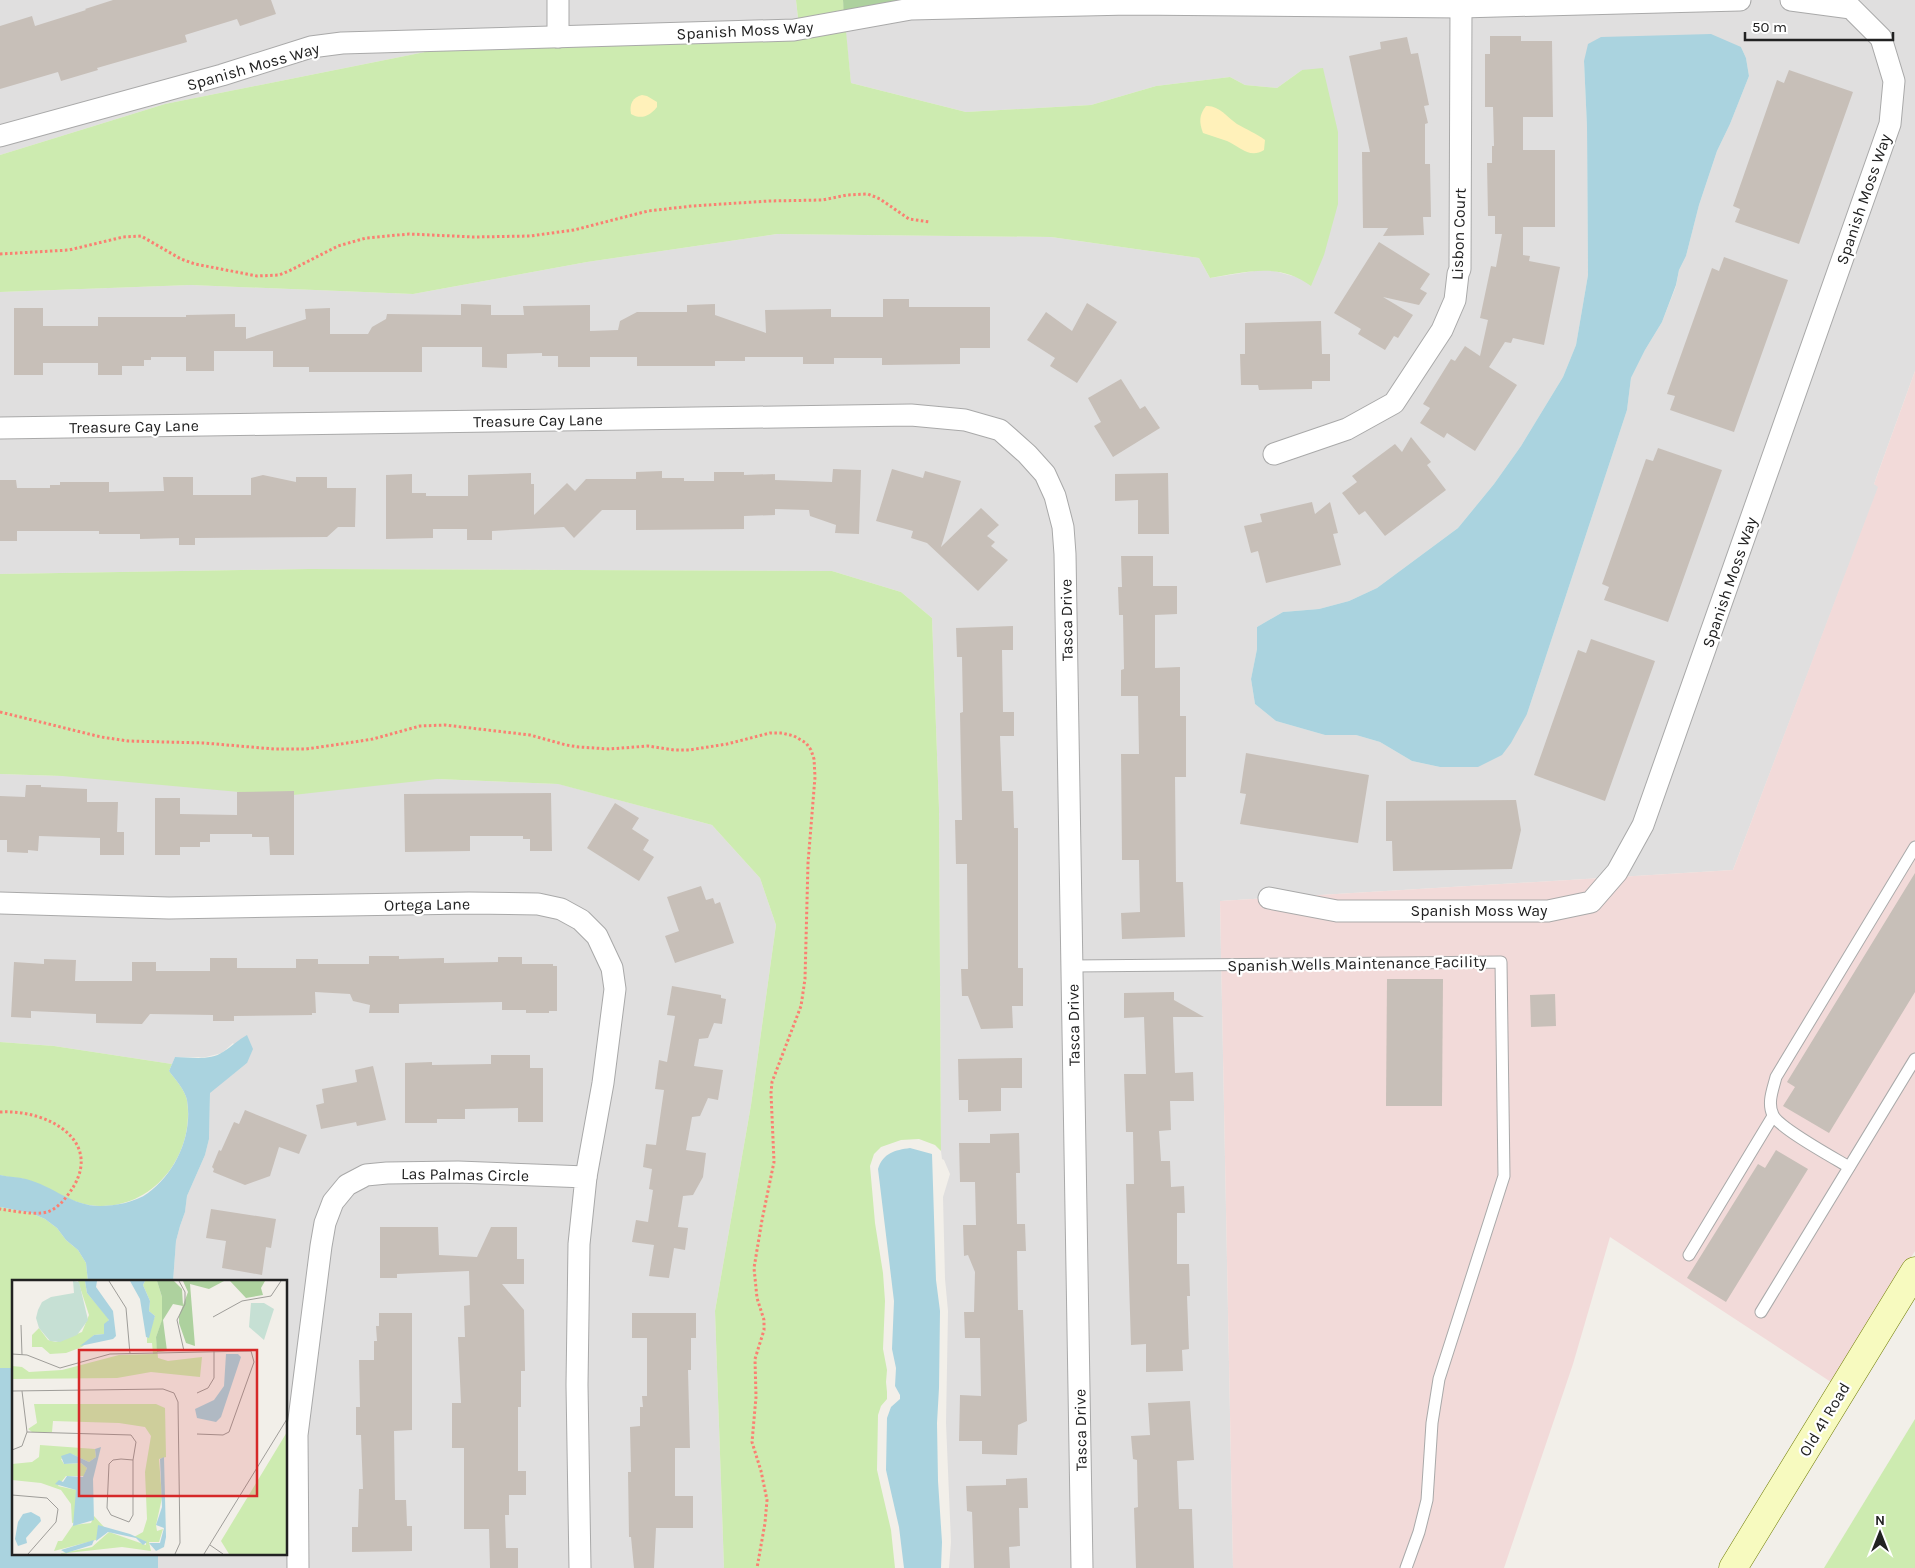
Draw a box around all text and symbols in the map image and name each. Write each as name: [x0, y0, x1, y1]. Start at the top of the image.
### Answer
scale bar: [1745, 10, 1892, 42]
street label: Spanish Moss Way: [676, 17, 815, 44]
text: 50 m: [1752, 18, 1787, 36]
street label: Spanish Moss Way: [185, 38, 322, 95]
street label: Spanish Moss Way: [1832, 131, 1895, 267]
street label: Lisbon Court: [1447, 188, 1470, 281]
street label: Treasure Cay Lane: [473, 410, 603, 431]
street label: Treasure Cay Lane: [69, 416, 199, 437]
street label: Spanish Moss Way: [1698, 514, 1761, 650]
street label: Tasca Drive: [1056, 579, 1077, 661]
street label: Ortega Lane: [384, 894, 470, 915]
street label: Spanish Moss Way: [1410, 901, 1548, 920]
street label: Spanish Wells Maintenance Facility: [1227, 952, 1487, 975]
street label: Tasca Drive: [1063, 984, 1084, 1066]
street label: Las Palmas Circle: [401, 1164, 529, 1185]
inset map: [12, 1280, 288, 1556]
street label: Old 41 Road: [1795, 1379, 1854, 1460]
street label: Tasca Drive: [1070, 1389, 1091, 1471]
north arrow: [1855, 1508, 1905, 1558]
text: N: [1875, 1512, 1885, 1529]

